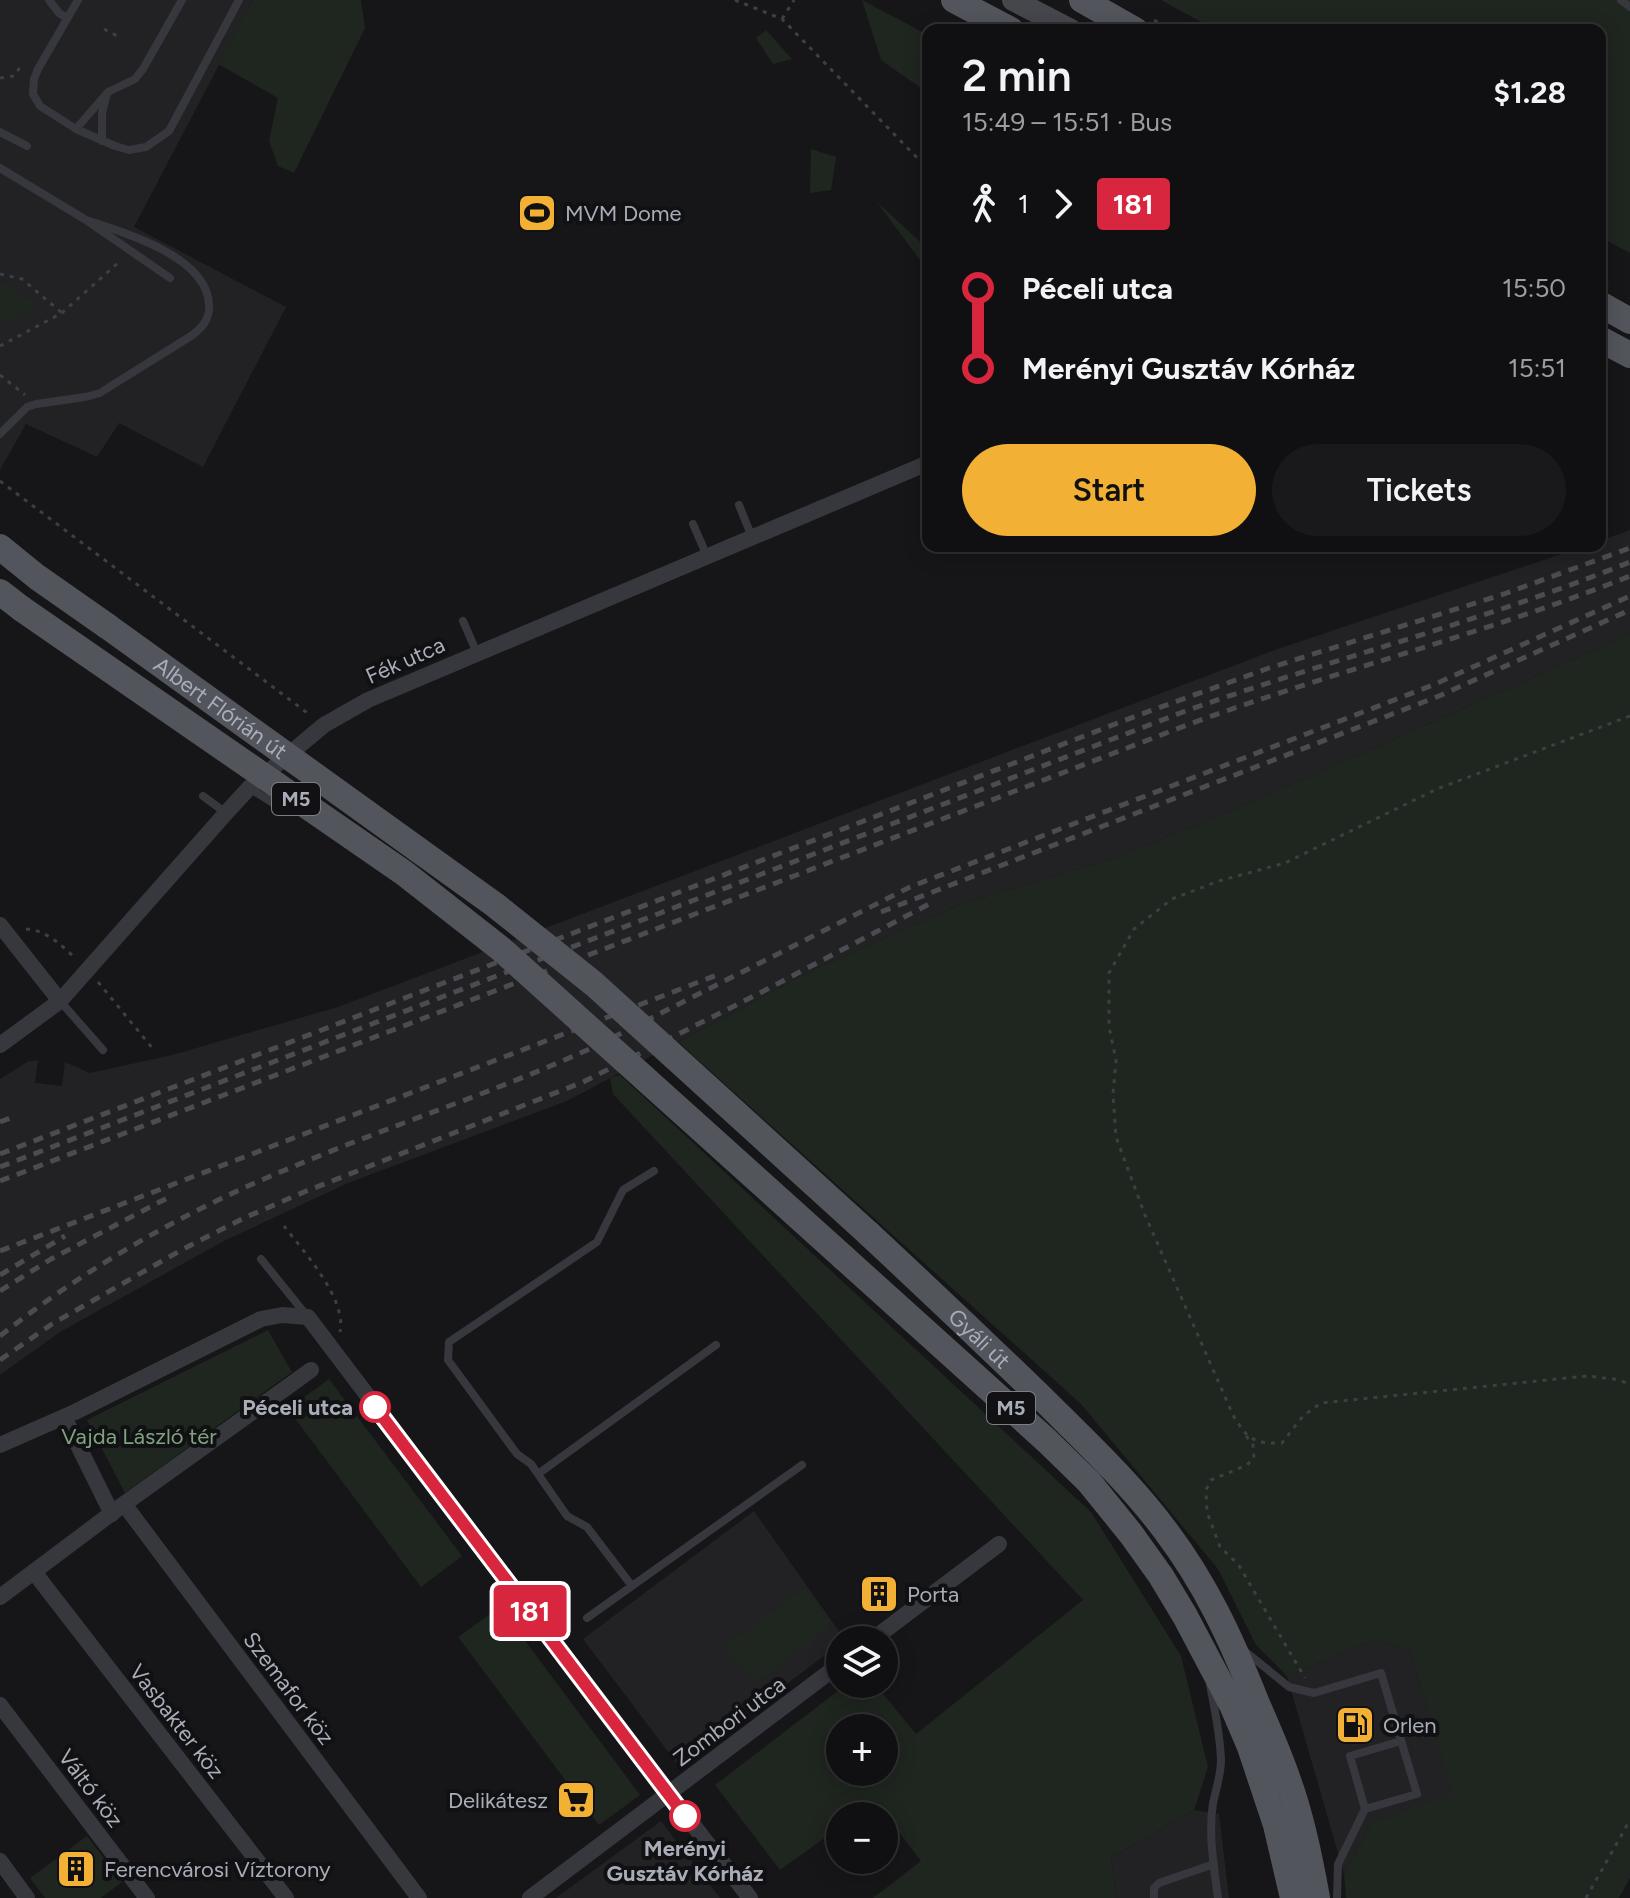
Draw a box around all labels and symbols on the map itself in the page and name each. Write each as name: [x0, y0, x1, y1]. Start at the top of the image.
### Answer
sports icon: MVM Dome: [516, 192, 558, 234]
place label: MVM Dome: [565, 200, 682, 227]
street label: Fék utca: [362, 631, 449, 690]
street label: Albert Flórián út: [149, 651, 292, 765]
road number: M5: [272, 783, 320, 815]
street label: Gyáli út: [943, 1303, 1016, 1374]
marker: Péceli utca: [360, 1392, 390, 1422]
road number: M5: [987, 1392, 1035, 1424]
place label: Péceli utca: [242, 1394, 353, 1421]
park label: Vajda László tér: [61, 1423, 217, 1450]
building icon: Porta: [858, 1573, 900, 1615]
place label: Porta: [907, 1581, 959, 1608]
line badge: 181: [484, 1585, 576, 1637]
street label: Szemafor köz: [238, 1627, 340, 1750]
street label: Vasbakter köz: [124, 1659, 230, 1784]
street label: Zombori utca: [668, 1671, 790, 1772]
fuel station icon: Orlen: [1334, 1704, 1376, 1746]
place label: Orlen: [1383, 1712, 1437, 1739]
street label: Váltó köz: [52, 1744, 129, 1833]
supermarket icon: Delikátesz: [555, 1779, 597, 1821]
place label: Delikátesz: [448, 1787, 548, 1814]
marker: Merényi Gusztáv Kórház: [670, 1801, 700, 1831]
place label: Merényi Gusztáv Kórház: [607, 1835, 763, 1887]
building icon: Ferencvárosi Víztorony: [55, 1848, 97, 1890]
place label: Ferencvárosi Víztorony: [104, 1856, 331, 1883]

